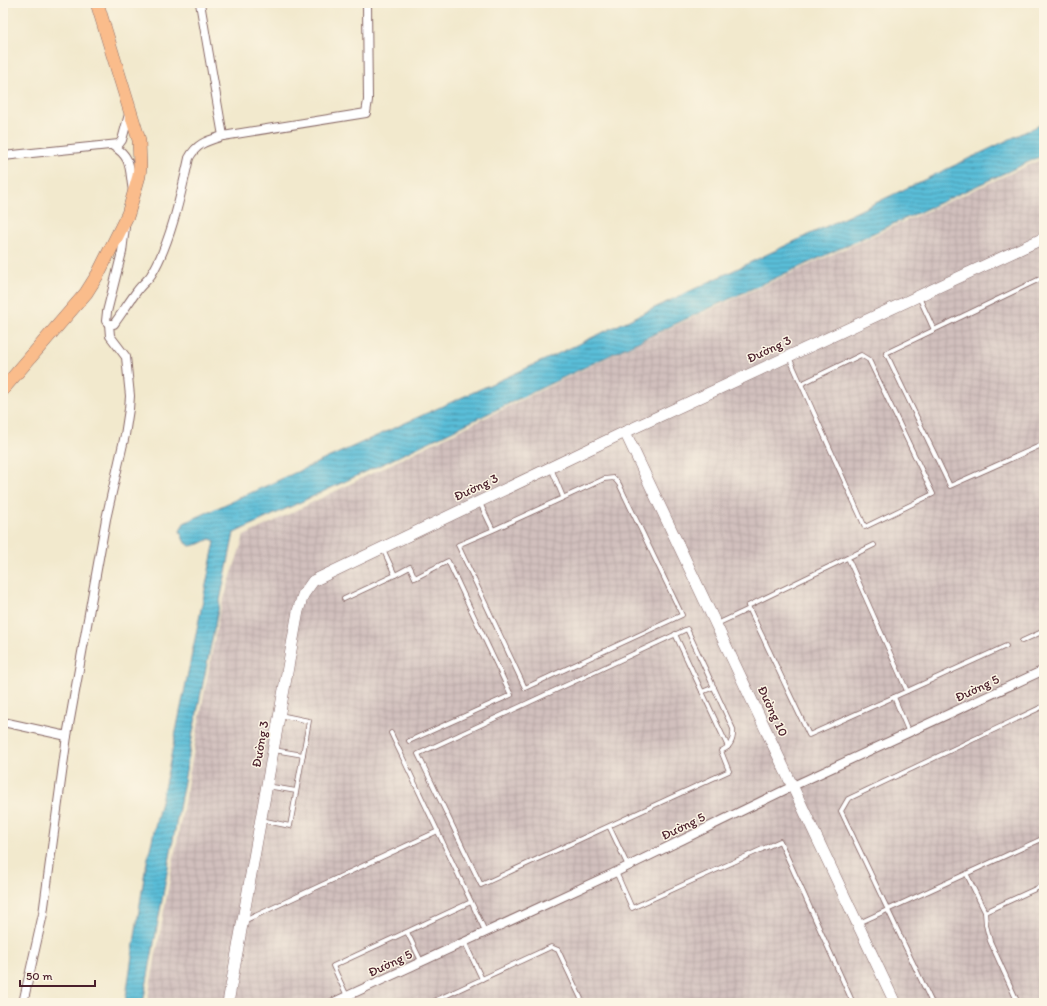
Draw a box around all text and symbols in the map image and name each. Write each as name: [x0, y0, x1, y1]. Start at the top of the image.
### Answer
street label: Đường 3: [744, 332, 794, 366]
street label: Đường 3: [451, 470, 501, 504]
street label: Đường 5: [953, 671, 1002, 705]
street label: Đường 10: [755, 683, 791, 739]
street label: Đường 3: [249, 719, 271, 769]
street label: Đường 5: [659, 809, 708, 843]
street label: Đường 5: [366, 946, 415, 980]
scale bar: [20, 962, 95, 988]
text: 50 m: [26, 969, 52, 983]

